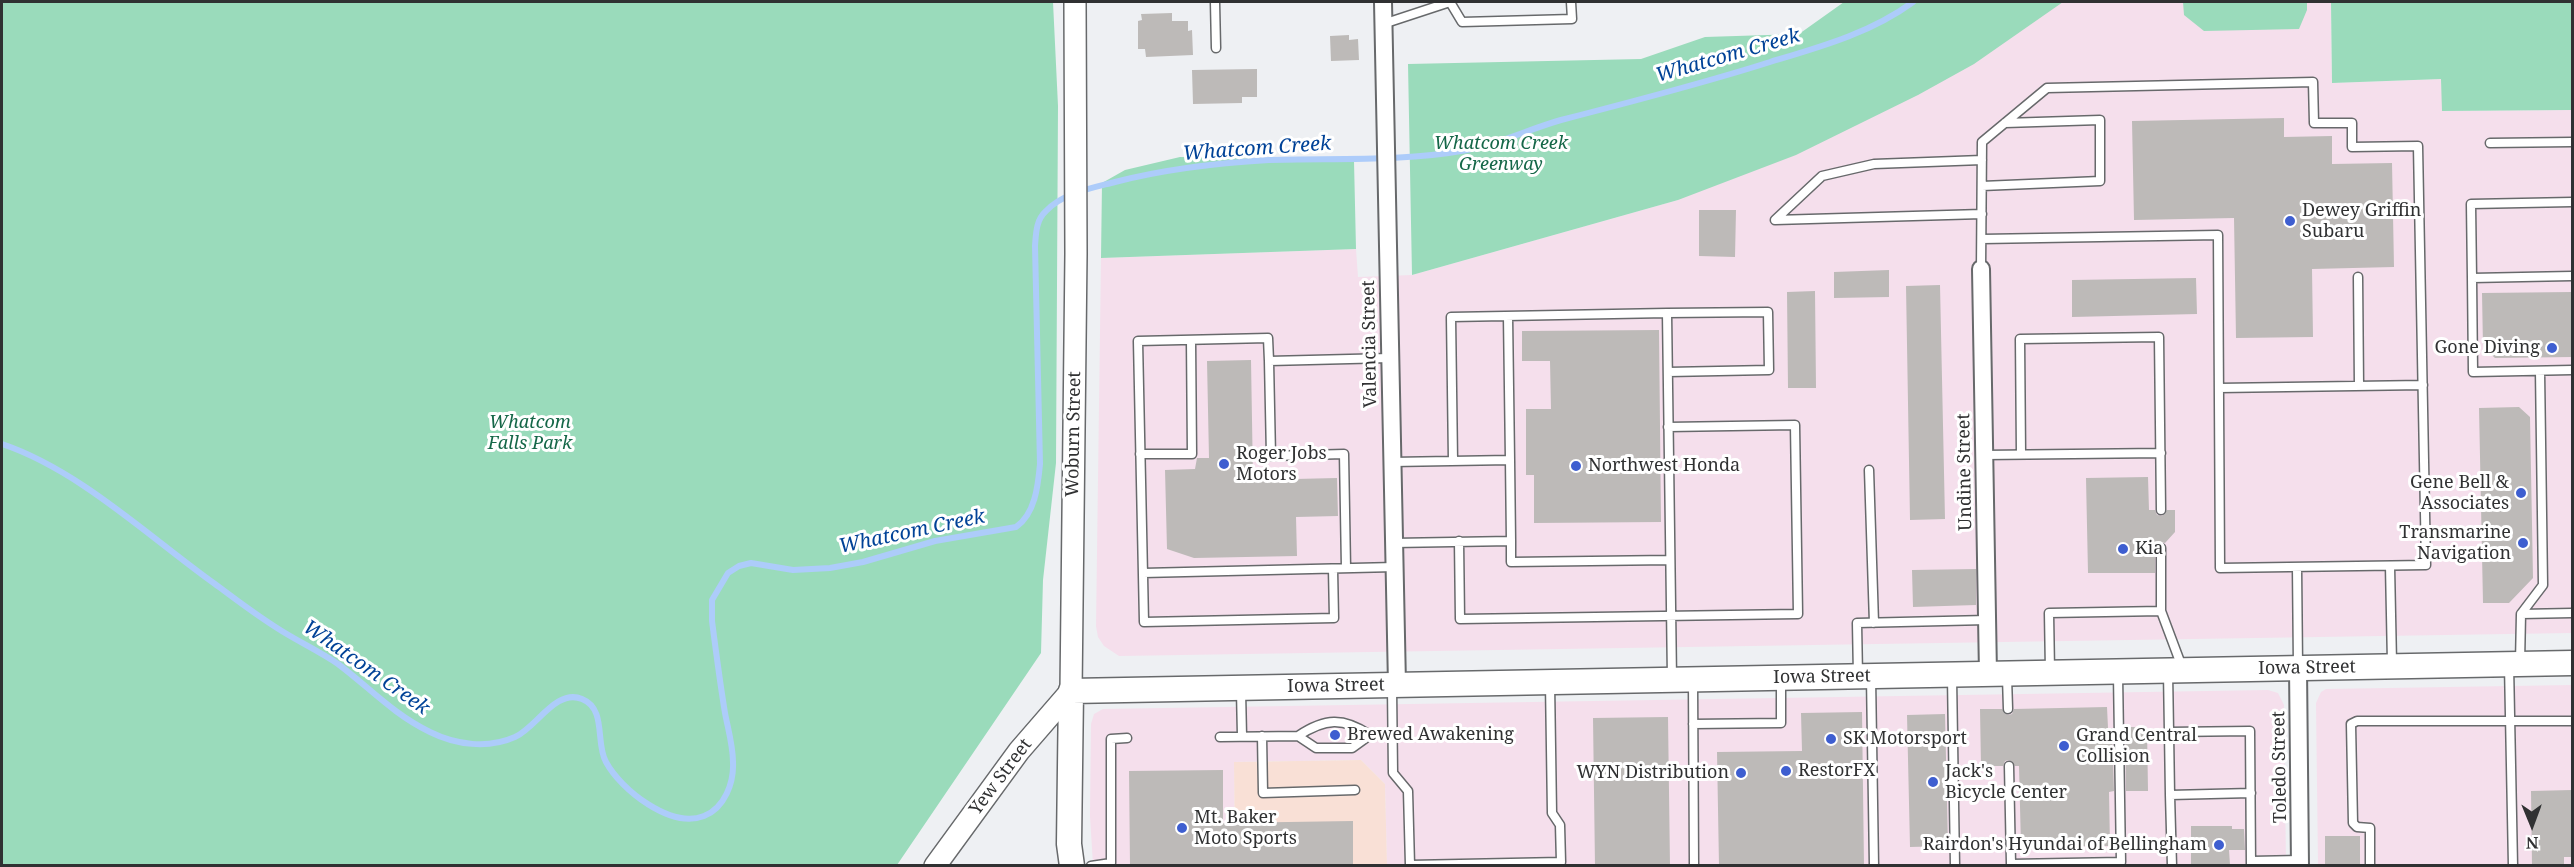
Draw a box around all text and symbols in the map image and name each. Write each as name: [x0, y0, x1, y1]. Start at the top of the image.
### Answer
water label: Whatcom Creek: [1653, 24, 1803, 88]
water label: Whatcom Creek: [1182, 132, 1332, 166]
park label: Whatcom Creek Greenway: [1434, 133, 1568, 176]
place label: Dewey Griffin Subaru: [2302, 200, 2421, 242]
marker: Dewey Griffin Subaru: [2283, 214, 2297, 228]
street label: Valencia Street: [1358, 280, 1382, 408]
place label: Gone Diving: [2435, 337, 2540, 359]
marker: Gone Diving: [2545, 341, 2559, 355]
street label: Woburn Street: [1062, 371, 1086, 497]
park label: Whatcom Falls Park: [488, 412, 572, 454]
street label: Undine Street: [1953, 413, 1977, 531]
place label: Roger Jobs Motors: [1236, 443, 1327, 486]
place label: Northwest Honda: [1588, 455, 1740, 477]
marker: Roger Jobs Motors: [1217, 457, 1231, 471]
marker: Northwest Honda: [1569, 459, 1583, 473]
place label: Gene Bell & Associates: [2410, 472, 2509, 514]
marker: Gene Bell & Associates: [2514, 486, 2528, 500]
water label: Whatcom Creek: [837, 505, 987, 559]
place label: Transmarine Navigation: [2399, 522, 2511, 564]
marker: Transmarine Navigation: [2516, 536, 2530, 550]
place label: Kia: [2135, 538, 2163, 560]
marker: Kia: [2116, 542, 2130, 556]
water label: Whatcom Creek: [298, 616, 434, 720]
street label: Iowa Street: [2258, 656, 2356, 680]
street label: Iowa Street: [1773, 665, 1871, 689]
street label: Iowa Street: [1287, 674, 1385, 698]
street label: Toledo Street: [2268, 711, 2292, 823]
place label: Brewed Awakening: [1347, 724, 1514, 746]
place label: Grand Central Collision: [2076, 725, 2197, 768]
marker: Brewed Awakening: [1328, 728, 1342, 742]
place label: SK Motorsport: [1843, 728, 1967, 750]
marker: SK Motorsport: [1824, 732, 1838, 746]
street label: Yew Street: [965, 735, 1037, 819]
marker: Grand Central Collision: [2057, 739, 2071, 753]
place label: RestorFX: [1798, 760, 1875, 782]
place label: Jack's Bicycle Center: [1945, 761, 2067, 804]
place label: WYN Distribution: [1576, 762, 1729, 784]
marker: RestorFX: [1779, 764, 1793, 778]
marker: WYN Distribution: [1734, 766, 1748, 780]
marker: Jack's Bicycle Center: [1926, 775, 1940, 789]
north arrow: [2502, 795, 2562, 855]
place label: Mt. Baker Moto Sports: [1194, 807, 1297, 850]
marker: Mt. Baker Moto Sports: [1175, 821, 1189, 835]
text: N: [2526, 832, 2539, 854]
place label: Rairdon's Hyundai of Bellingham: [1923, 834, 2207, 856]
marker: Rairdon's Hyundai of Bellingham: [2212, 838, 2226, 852]

